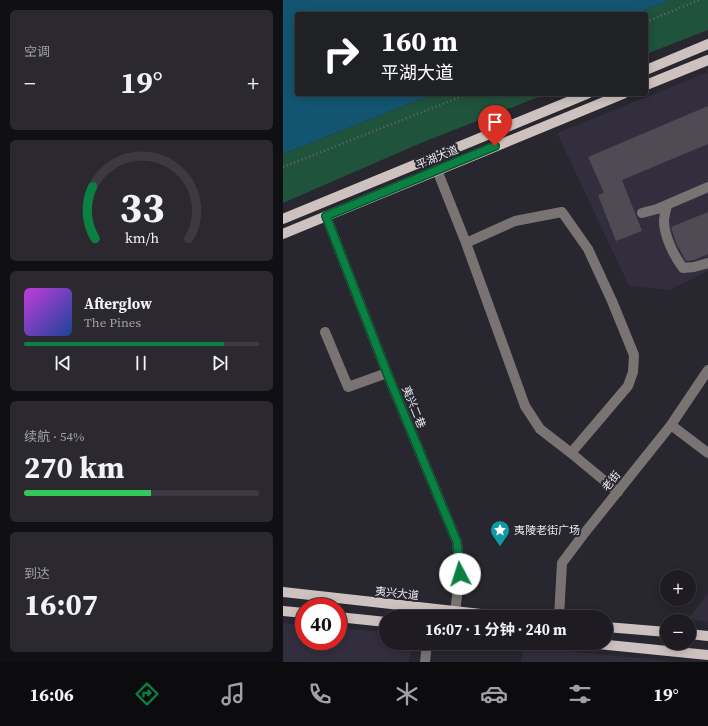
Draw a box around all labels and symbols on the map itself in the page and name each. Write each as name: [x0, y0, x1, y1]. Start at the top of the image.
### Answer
pin: [478, 105, 512, 146]
street label: 平湖大道: [414, 142, 460, 173]
street label: 夷兴二巷: [398, 384, 429, 430]
street label: 老街: [599, 468, 624, 495]
place icon: 夷陵老街广场: [489, 519, 511, 547]
place label: 夷陵老街广场: [514, 523, 580, 538]
position arrow: [439, 553, 481, 595]
street label: 夷兴大道: [374, 584, 420, 603]
speed limit sign: 40: [295, 598, 347, 650]

